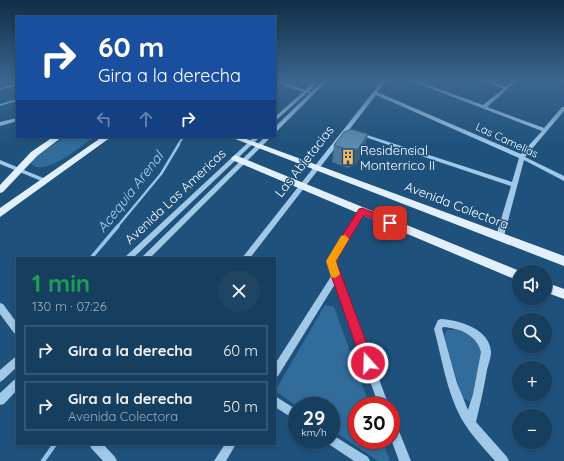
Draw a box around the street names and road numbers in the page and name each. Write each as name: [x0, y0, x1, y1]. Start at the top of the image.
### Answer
street label: Las Camelias: [473, 119, 541, 161]
street label: Las Abietacias: [271, 122, 337, 200]
street label: Avenida Las Americas: [121, 145, 229, 247]
street label: Avenida Colectora: [403, 178, 511, 232]

